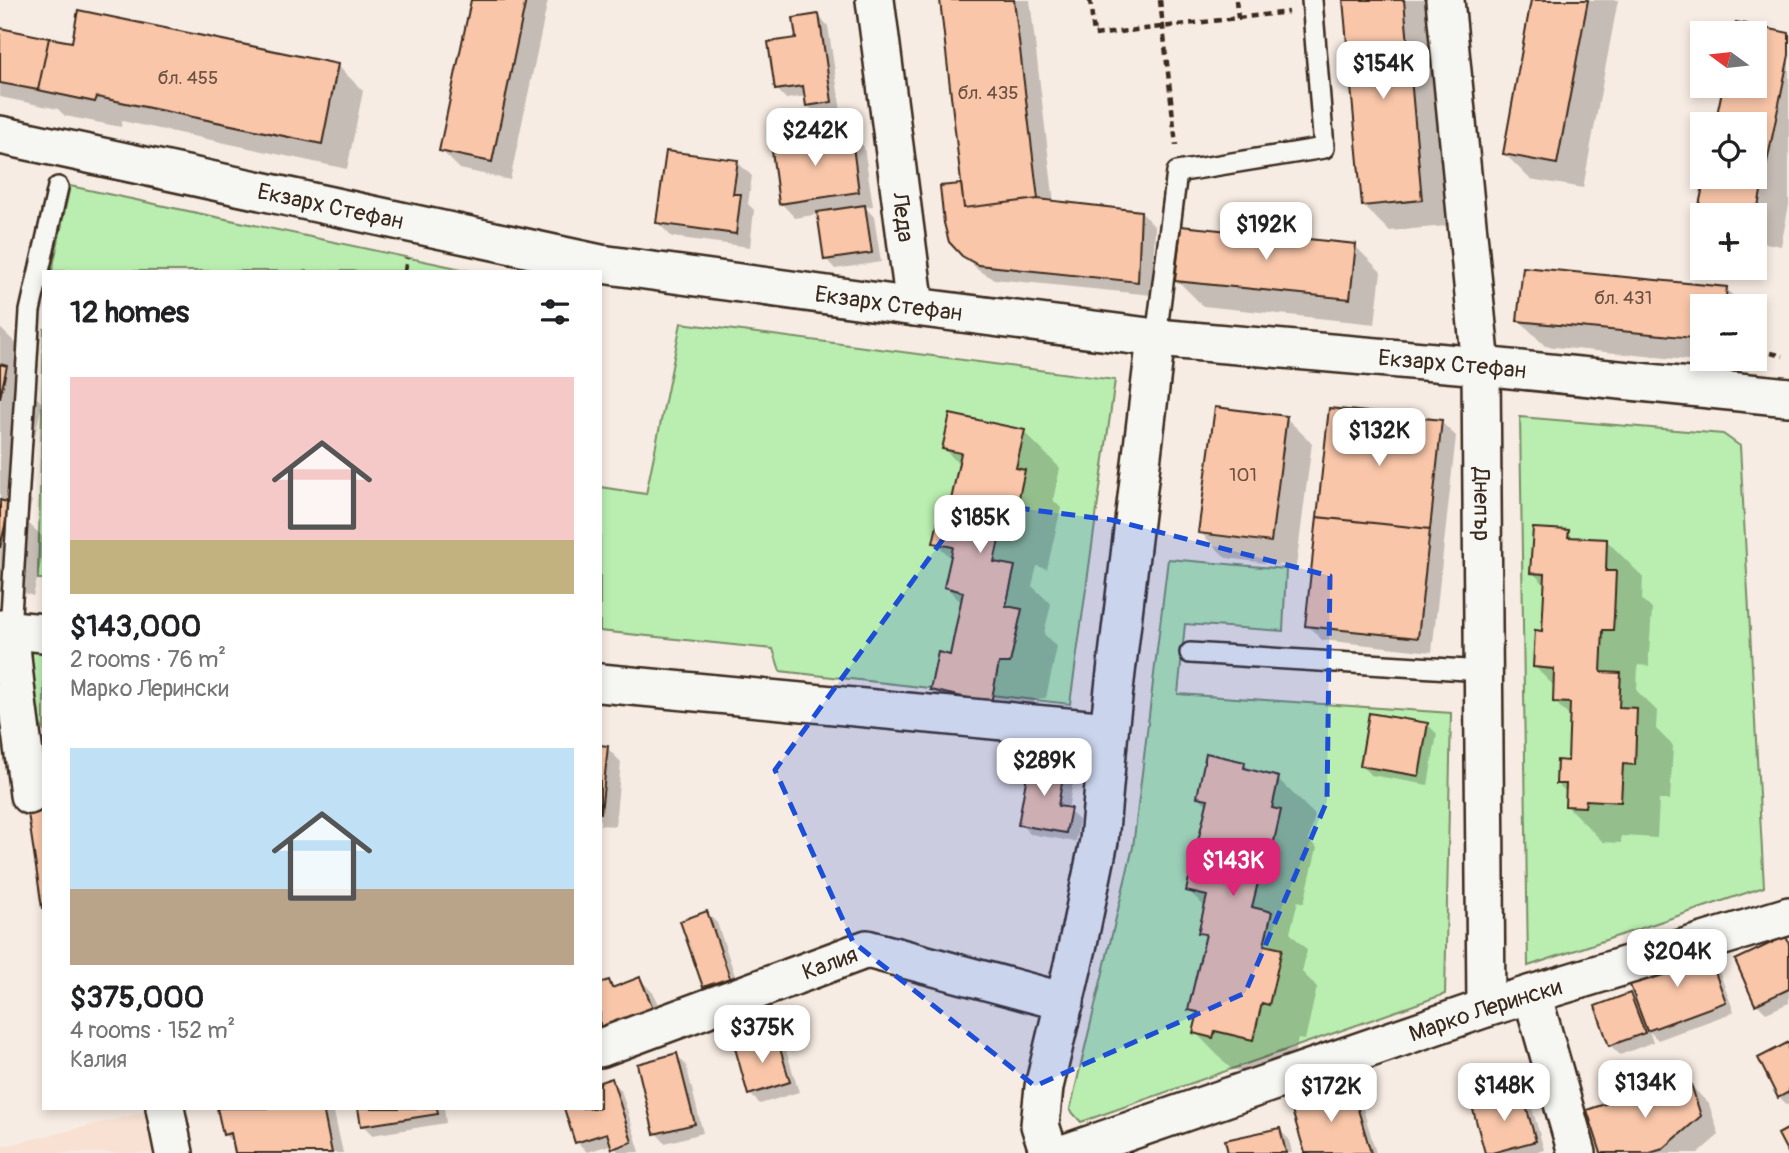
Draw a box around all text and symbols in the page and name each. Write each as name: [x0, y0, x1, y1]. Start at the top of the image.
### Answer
north arrow: [1690, 21, 1768, 98]
map controls: [1690, 21, 1767, 371]
pin: $154K: [1334, 42, 1432, 101]
text: $154K: [1352, 49, 1414, 78]
house number: бл. 455: [158, 66, 218, 90]
house number: бл. 435: [957, 81, 1019, 105]
pin: $242K: [766, 108, 864, 168]
button: locate: [1690, 112, 1767, 189]
text: $242K: [782, 116, 848, 145]
street label: Екзарх Стефан: [255, 177, 406, 236]
street label: Леда: [885, 190, 920, 244]
pin: $192K: [1217, 202, 1315, 262]
button: +: [1690, 203, 1767, 280]
text: $192K: [1236, 210, 1296, 239]
street label: Екзарх Стефан: [813, 279, 964, 328]
house number: бл. 431: [1594, 286, 1652, 310]
icon: filters: [536, 293, 574, 331]
text: 12 homes: [70, 294, 189, 331]
button: −: [1690, 294, 1767, 371]
street label: Екзарх Стефан: [1377, 343, 1528, 385]
pin: $132K: [1330, 408, 1428, 468]
text: $132K: [1348, 416, 1410, 445]
icon: home: [259, 422, 385, 548]
house number: 101: [1229, 463, 1257, 487]
street label: Днепър: [1467, 466, 1496, 541]
pin: $185K: [931, 496, 1029, 555]
text: $185K: [950, 503, 1010, 532]
text: $143,000: [70, 608, 201, 645]
text: 2 rooms · 76 m²: [70, 645, 226, 674]
text: Марко Лерински: [70, 674, 229, 703]
pin: $289K: [995, 738, 1093, 798]
text: $289K: [1013, 746, 1075, 775]
icon: home: [259, 793, 385, 919]
pin: $143K: [1184, 838, 1282, 898]
text: $143K: [1202, 846, 1264, 875]
pin: $204K: [1628, 930, 1726, 989]
text: $204K: [1643, 937, 1711, 966]
street label: Калия: [798, 940, 862, 987]
street label: Марко Лерински: [1405, 972, 1565, 1049]
text: $375,000: [70, 979, 204, 1016]
pin: $375K: [713, 1006, 811, 1065]
text: $375K: [730, 1013, 794, 1042]
text: 4 rooms · 152 m²: [70, 1016, 236, 1045]
text: Калия: [70, 1045, 127, 1074]
pin: $134K: [1596, 1060, 1694, 1120]
pin: $172K: [1282, 1064, 1380, 1124]
pin: $148K: [1455, 1064, 1553, 1123]
text: $134K: [1614, 1068, 1676, 1097]
text: $148K: [1474, 1071, 1534, 1100]
text: $172K: [1301, 1072, 1361, 1101]

